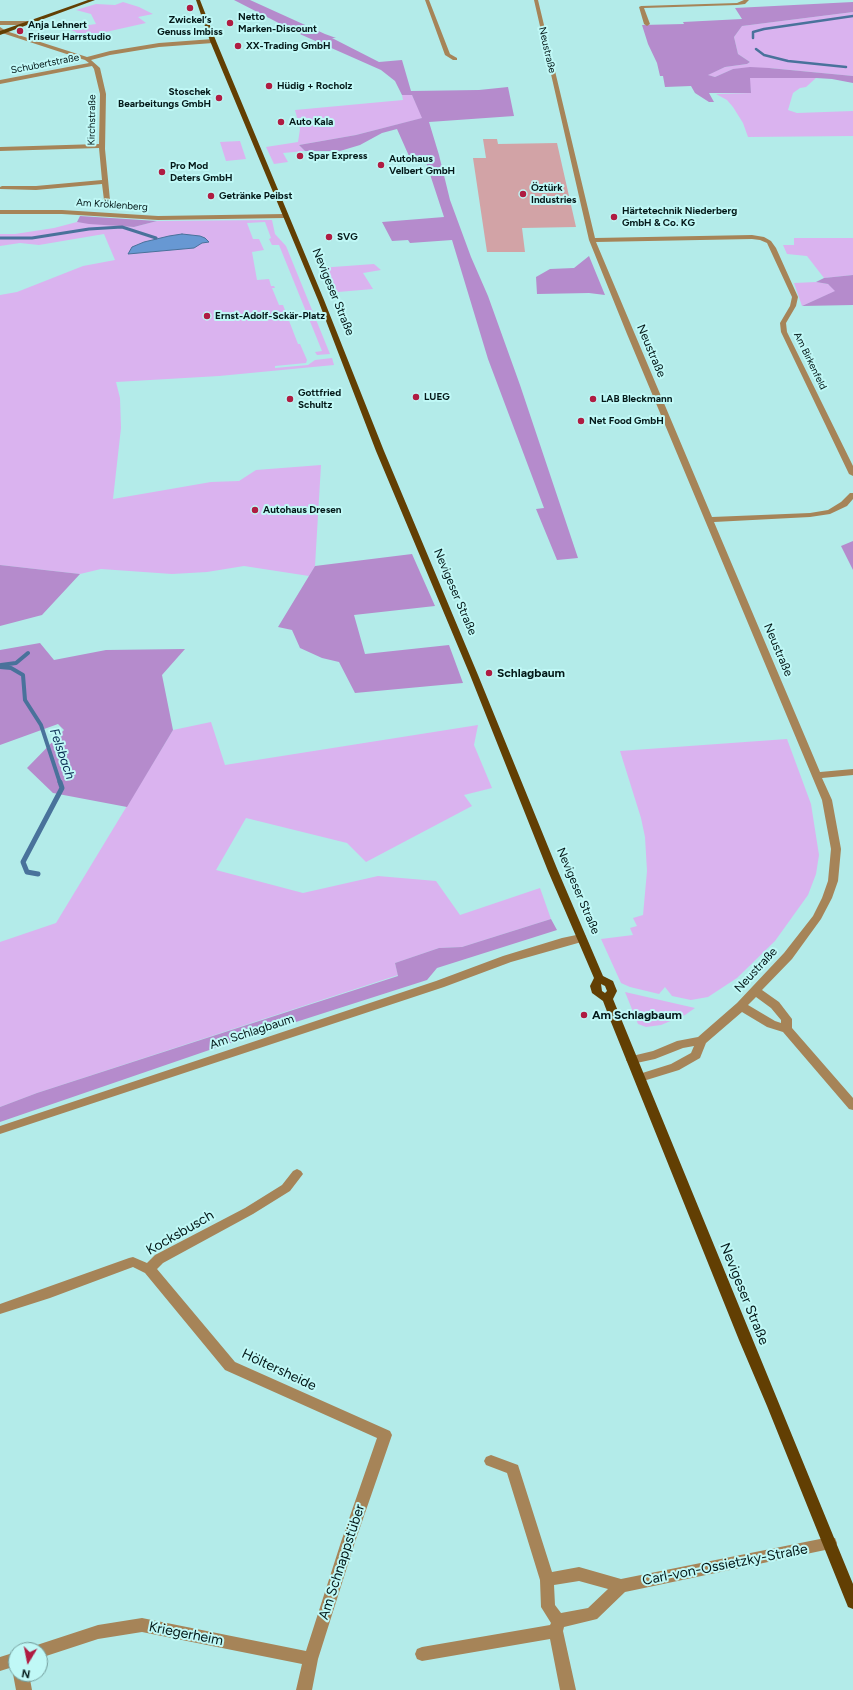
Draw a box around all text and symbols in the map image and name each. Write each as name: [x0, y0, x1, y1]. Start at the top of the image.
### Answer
marker: Zwickel‘s Genuss Imbiss: [185, 3, 195, 13]
place label: Netto Marken-Discount: [238, 11, 317, 34]
place label: Zwickel‘s Genuss Imbiss: [157, 14, 223, 38]
marker: Netto Marken-Discount: [225, 18, 235, 28]
place label: Anja Lehnert Friseur Harrstudio: [28, 19, 111, 42]
marker: Anja Lehnert Friseur Harrstudio: [15, 26, 25, 36]
street label: Neustraße: [536, 26, 558, 74]
place label: XX-Trading GmbH: [246, 40, 330, 52]
marker: XX-Trading GmbH: [233, 41, 243, 51]
street label: Schubertstraße: [10, 52, 80, 76]
place label: Hüdig + Rocholz: [277, 80, 352, 92]
marker: Hüdig + Rocholz: [264, 81, 274, 91]
place label: Stoschek Bearbeitungs GmbH: [118, 86, 211, 110]
marker: Stoschek Bearbeitungs GmbH: [214, 93, 224, 103]
street label: Kirchstraße: [86, 94, 98, 146]
place label: Auto Kala: [289, 116, 333, 128]
marker: Auto Kala: [276, 117, 286, 127]
place label: Spar Express: [308, 150, 367, 162]
marker: Spar Express: [295, 151, 305, 161]
place label: Autohaus Velbert GmbH: [389, 153, 455, 176]
place label: Pro Mod Deters GmbH: [170, 160, 232, 184]
marker: Autohaus Velbert GmbH: [376, 160, 386, 170]
marker: Pro Mod Deters GmbH: [157, 167, 167, 177]
place label: Öztürk Industries: [531, 182, 576, 206]
marker: Öztürk Industries: [518, 189, 528, 199]
place label: Getränke Peibst: [219, 190, 293, 202]
marker: Getränke Peibst: [206, 191, 216, 201]
street label: Am Kröklenberg: [76, 197, 148, 213]
place label: Härtetechnik Niederberg GmbH & Co. KG: [622, 205, 737, 228]
marker: Härtetechnik Niederberg GmbH & Co. KG: [609, 212, 619, 222]
place label: SVG: [337, 231, 358, 243]
marker: SVG: [324, 232, 334, 242]
street label: Nevigeser Straße: [309, 246, 357, 338]
place label: Ernst-Adolf-Sckär-Platz: [215, 310, 325, 322]
marker: Ernst-Adolf-Sckär-Platz: [202, 311, 212, 321]
street label: Neustraße: [633, 322, 669, 380]
street label: Am Birkenfeld: [791, 330, 829, 392]
place label: Gottfried Schultz: [298, 387, 341, 410]
place label: LUEG: [424, 391, 450, 403]
marker: LUEG: [411, 392, 421, 402]
place label: LAB Bleckmann: [601, 393, 672, 405]
marker: Gottfried Schultz: [285, 394, 295, 404]
marker: LAB Bleckmann: [588, 394, 598, 404]
place label: Net Food GmbH: [589, 415, 664, 427]
marker: Net Food GmbH: [576, 416, 586, 426]
place label: Autohaus Dresen: [263, 504, 342, 516]
marker: Autohaus Dresen: [250, 505, 260, 515]
street label: Nevigeser Straße: [430, 546, 480, 638]
street label: Neustraße: [760, 621, 796, 679]
place label: Schlagbaum: [497, 666, 565, 680]
marker: Schlagbaum: [484, 668, 494, 678]
water label: Felsbach: [46, 727, 78, 781]
street label: Nevigeser Straße: [553, 845, 603, 937]
street label: Neustraße: [732, 945, 780, 995]
place label: Am Schlagbaum: [592, 1008, 682, 1022]
marker: Am Schlagbaum: [579, 1010, 589, 1020]
street label: Am Schlagbaum: [208, 1012, 296, 1052]
street label: Kocksbusch: [143, 1207, 217, 1259]
street label: Nevigeser Straße: [716, 1241, 772, 1347]
street label: Höltersheide: [239, 1345, 319, 1395]
street label: Am Schnappstüber: [315, 1502, 369, 1622]
street label: Carl-von-Ossietzky-Straße: [641, 1541, 809, 1589]
street label: Kriegerheim: [147, 1619, 225, 1649]
north arrow: [8, 1642, 48, 1682]
text: N: [21, 1666, 31, 1680]

